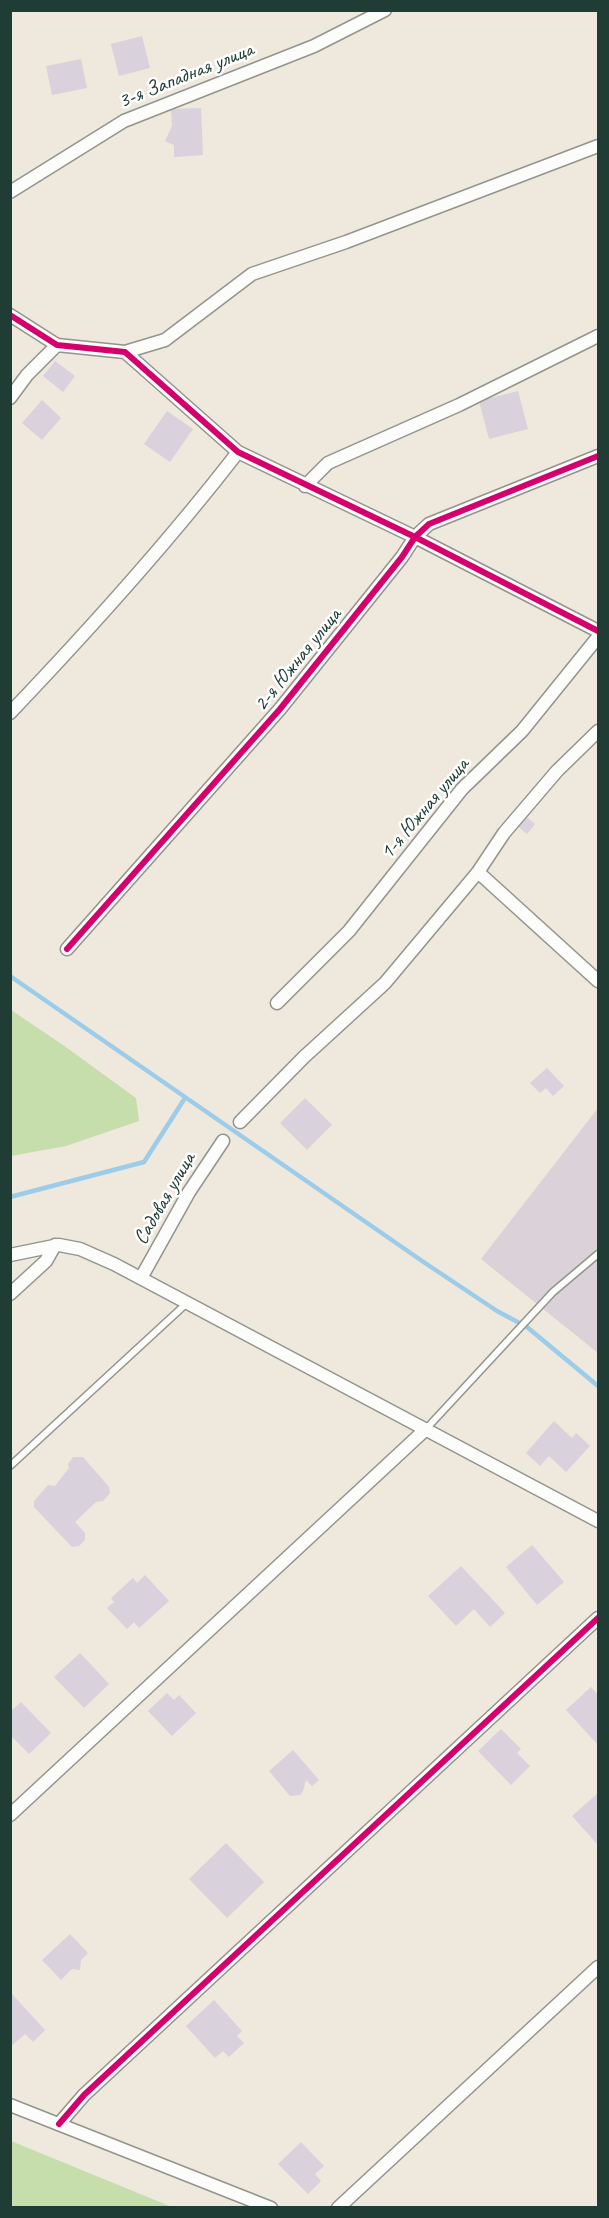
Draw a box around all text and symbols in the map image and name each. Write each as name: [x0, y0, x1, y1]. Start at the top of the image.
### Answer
street label: 3-я Западная улица: [115, 37, 257, 115]
street label: 2-я Южная улица: [249, 604, 347, 716]
street label: 1-я Южная улица: [375, 753, 475, 865]
street label: Садовая улица: [129, 1149, 201, 1249]

